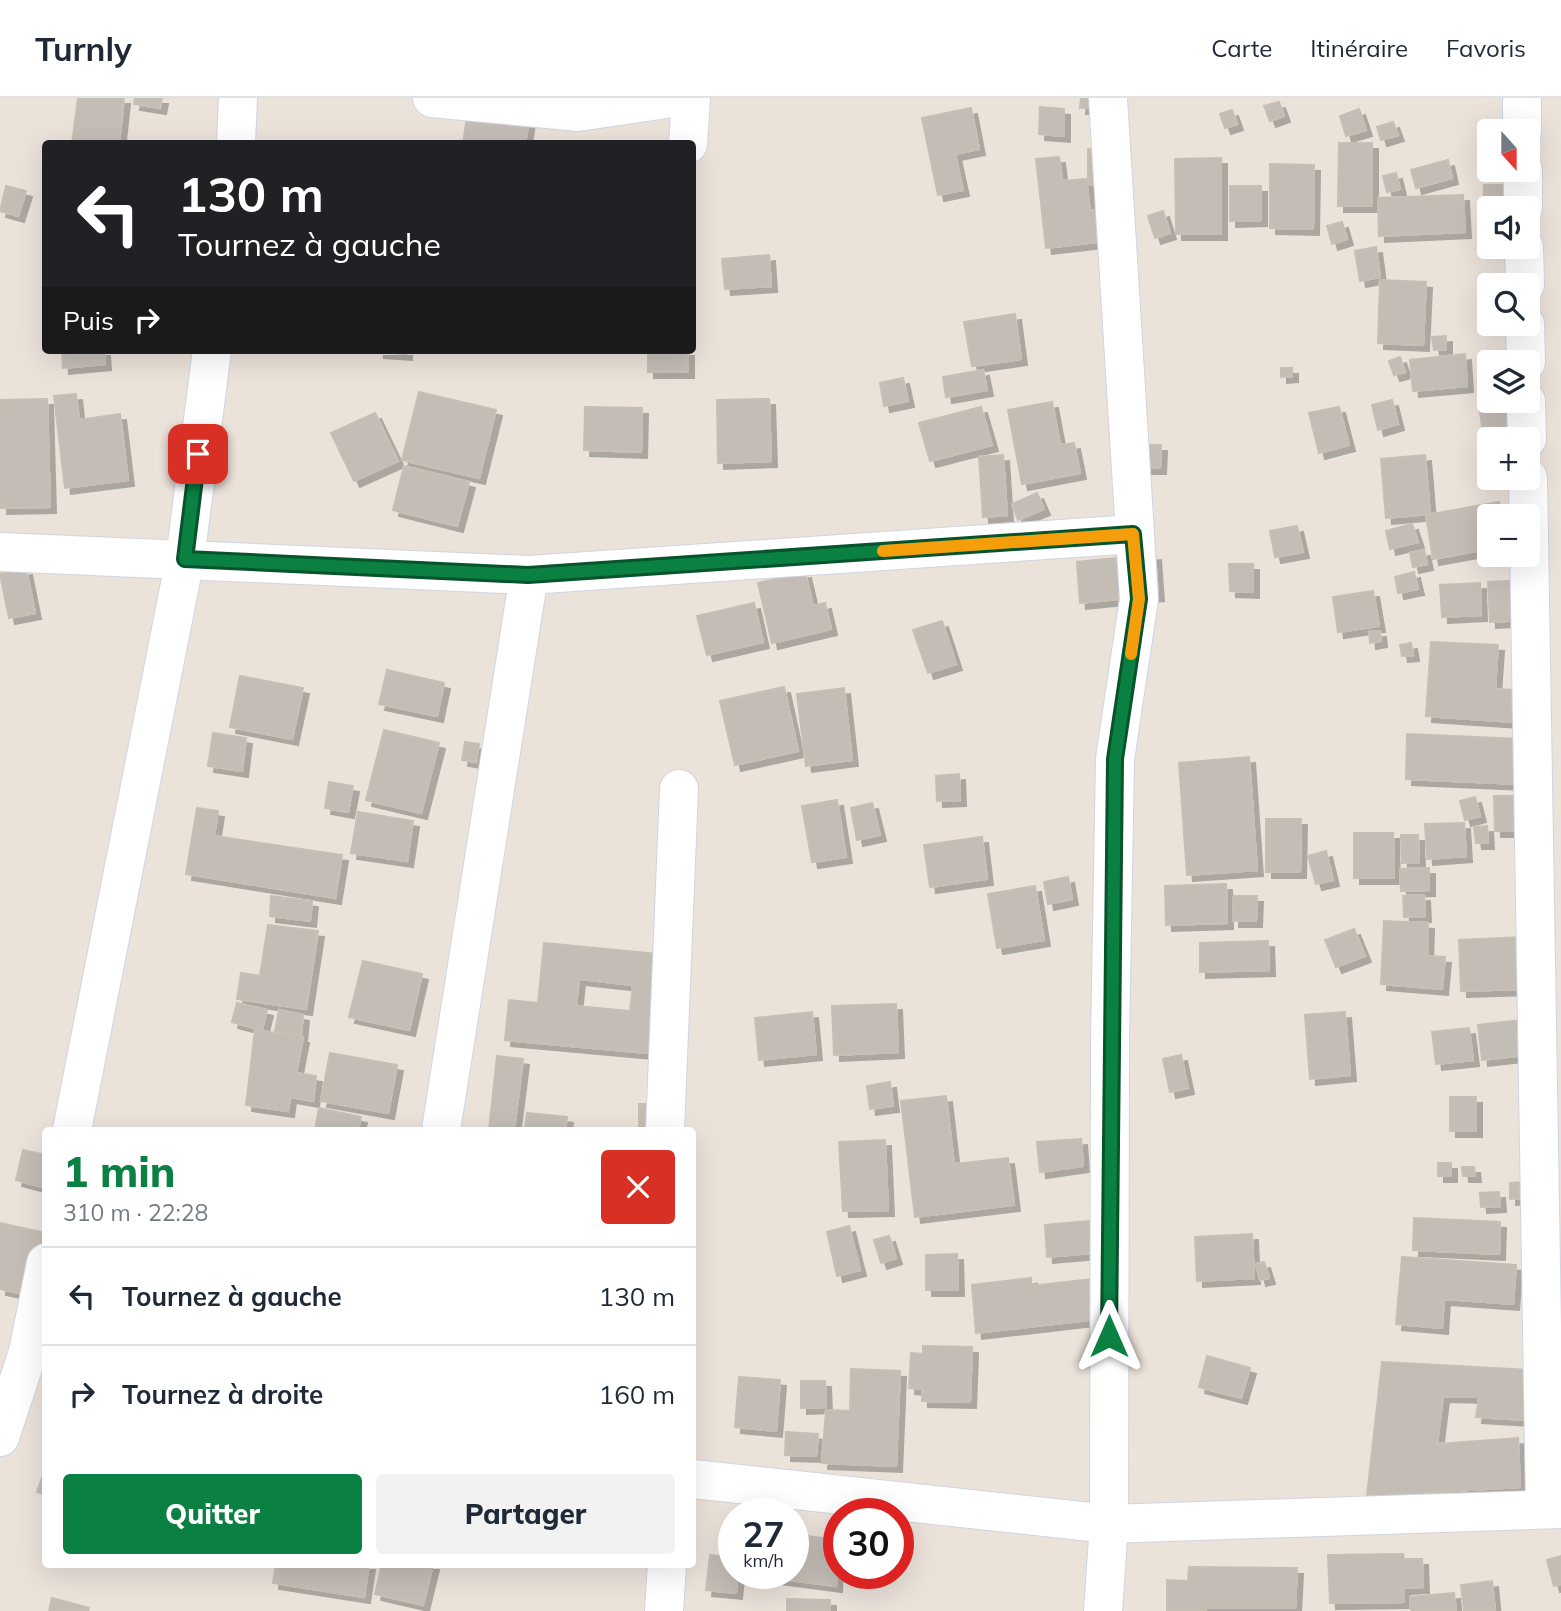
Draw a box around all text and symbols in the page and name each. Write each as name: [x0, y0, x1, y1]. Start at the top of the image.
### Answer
text: Turnly: [35, 28, 132, 69]
text: Carte: [1211, 33, 1272, 63]
text: Itinéraire: [1310, 33, 1408, 63]
text: Favoris: [1446, 33, 1526, 63]
north arrow: [1477, 119, 1540, 182]
map controls: [1477, 119, 1540, 567]
text: 130 m: [178, 163, 324, 224]
icon: left: [63, 168, 154, 259]
button: sound: [1477, 196, 1540, 259]
text: Tournez à gauche: [178, 224, 441, 264]
button: search: [1477, 273, 1540, 336]
icon: right: [128, 301, 166, 339]
text: Puis: [63, 304, 114, 337]
button: layers: [1477, 350, 1540, 413]
pin: [168, 424, 228, 484]
button: +: [1477, 427, 1540, 490]
icon: arrive: [179, 435, 217, 473]
button: −: [1477, 504, 1540, 567]
text: 1 min: [63, 1145, 176, 1198]
button: close: [601, 1150, 675, 1224]
text: 310 m · 22:28: [63, 1198, 208, 1227]
icon: left: [63, 1277, 101, 1315]
text: Tournez à gauche: [122, 1280, 342, 1313]
text: 130 m: [599, 1280, 675, 1313]
position arrow: [1072, 1299, 1146, 1373]
icon: right: [63, 1375, 101, 1413]
text: Tournez à droite: [122, 1378, 323, 1411]
text: 160 m: [599, 1378, 675, 1411]
button: Quitter: [63, 1474, 362, 1554]
button: Partager: [376, 1474, 675, 1554]
speed limit sign: 30: [823, 1498, 914, 1589]
text: 27: [742, 1512, 785, 1556]
text: km/h: [743, 1549, 784, 1572]

